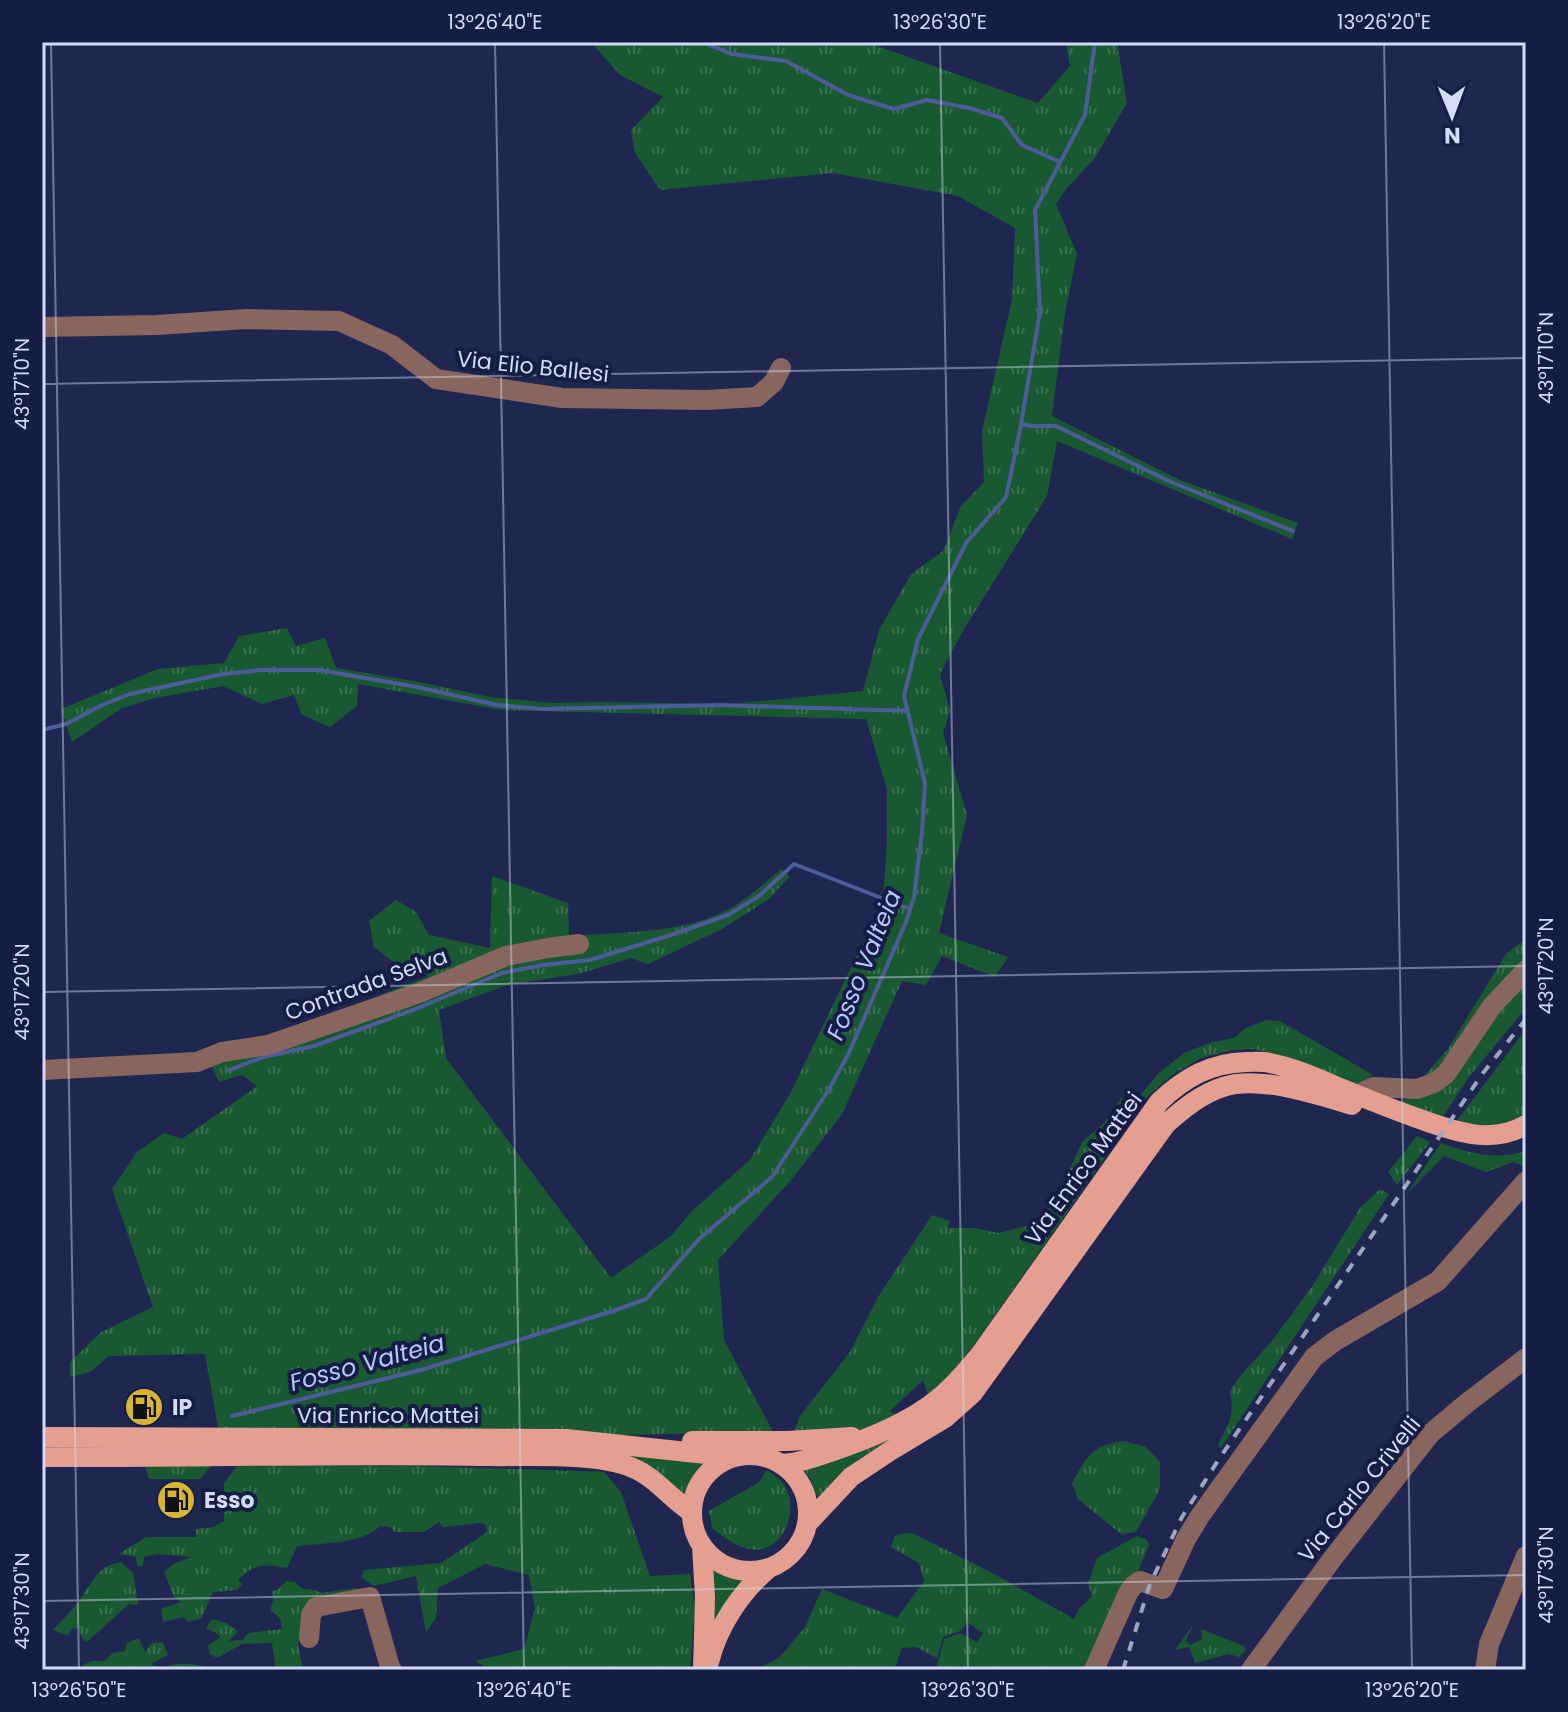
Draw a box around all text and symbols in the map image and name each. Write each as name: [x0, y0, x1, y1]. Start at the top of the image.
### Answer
text: 13°26'40"E: [448, 8, 543, 36]
text: 13°26'30"E: [893, 8, 987, 36]
text: 13°26'20"E: [1337, 8, 1431, 36]
north arrow: [1412, 76, 1492, 156]
text: N: [1444, 120, 1461, 151]
text: 43°17'10"N: [1532, 312, 1560, 404]
text: 43°17'10"N: [8, 338, 36, 430]
street label: Via Elio Ballesi: [455, 343, 611, 390]
water label: Fosso Valteia: [818, 885, 909, 1045]
text: 43°17'20"N: [1532, 917, 1560, 1015]
street label: Contrada Selva: [281, 941, 452, 1028]
text: 43°17'20"N: [8, 943, 36, 1041]
street label: Via Enrico Mattei: [1017, 1085, 1149, 1251]
water label: Fosso Valteia: [286, 1326, 448, 1399]
fuel station icon: IP: [123, 1386, 165, 1428]
place label: IP: [172, 1392, 192, 1423]
street label: Via Enrico Mattei: [297, 1400, 479, 1431]
street label: Via Carlo Crivelli: [1291, 1410, 1428, 1569]
fuel station icon: Esso: [155, 1479, 197, 1521]
place label: Esso: [204, 1485, 254, 1516]
text: 43°17'30"N: [1532, 1526, 1560, 1624]
text: 43°17'30"N: [8, 1552, 36, 1650]
text: 13°26'50"E: [32, 1676, 126, 1704]
text: 13°26'40"E: [477, 1676, 572, 1704]
text: 13°26'30"E: [921, 1676, 1015, 1704]
text: 13°26'20"E: [1365, 1676, 1459, 1704]

